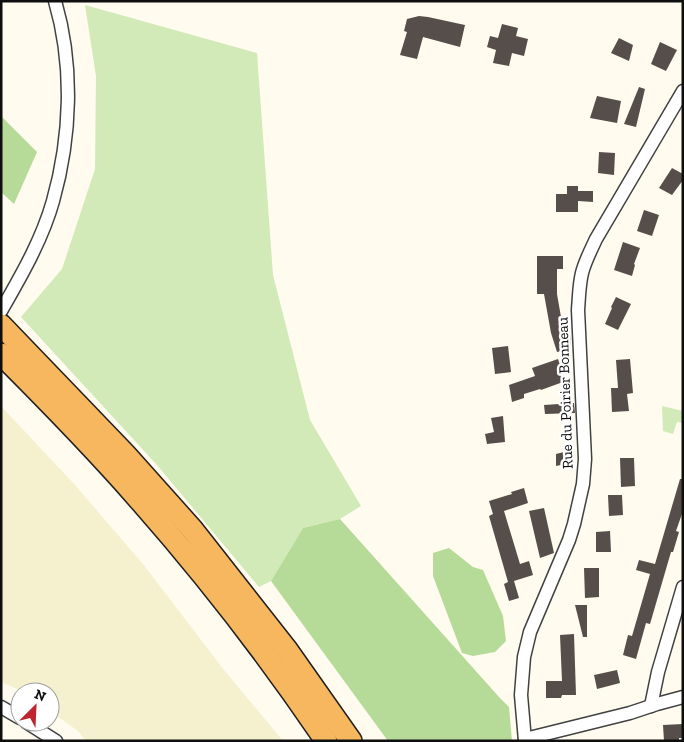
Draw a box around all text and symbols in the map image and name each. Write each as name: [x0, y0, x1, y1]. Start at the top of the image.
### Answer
street label: Rue du Poirier Bonneau: [553, 316, 577, 469]
north arrow: [10, 682, 60, 732]
text: N: [32, 686, 49, 706]

